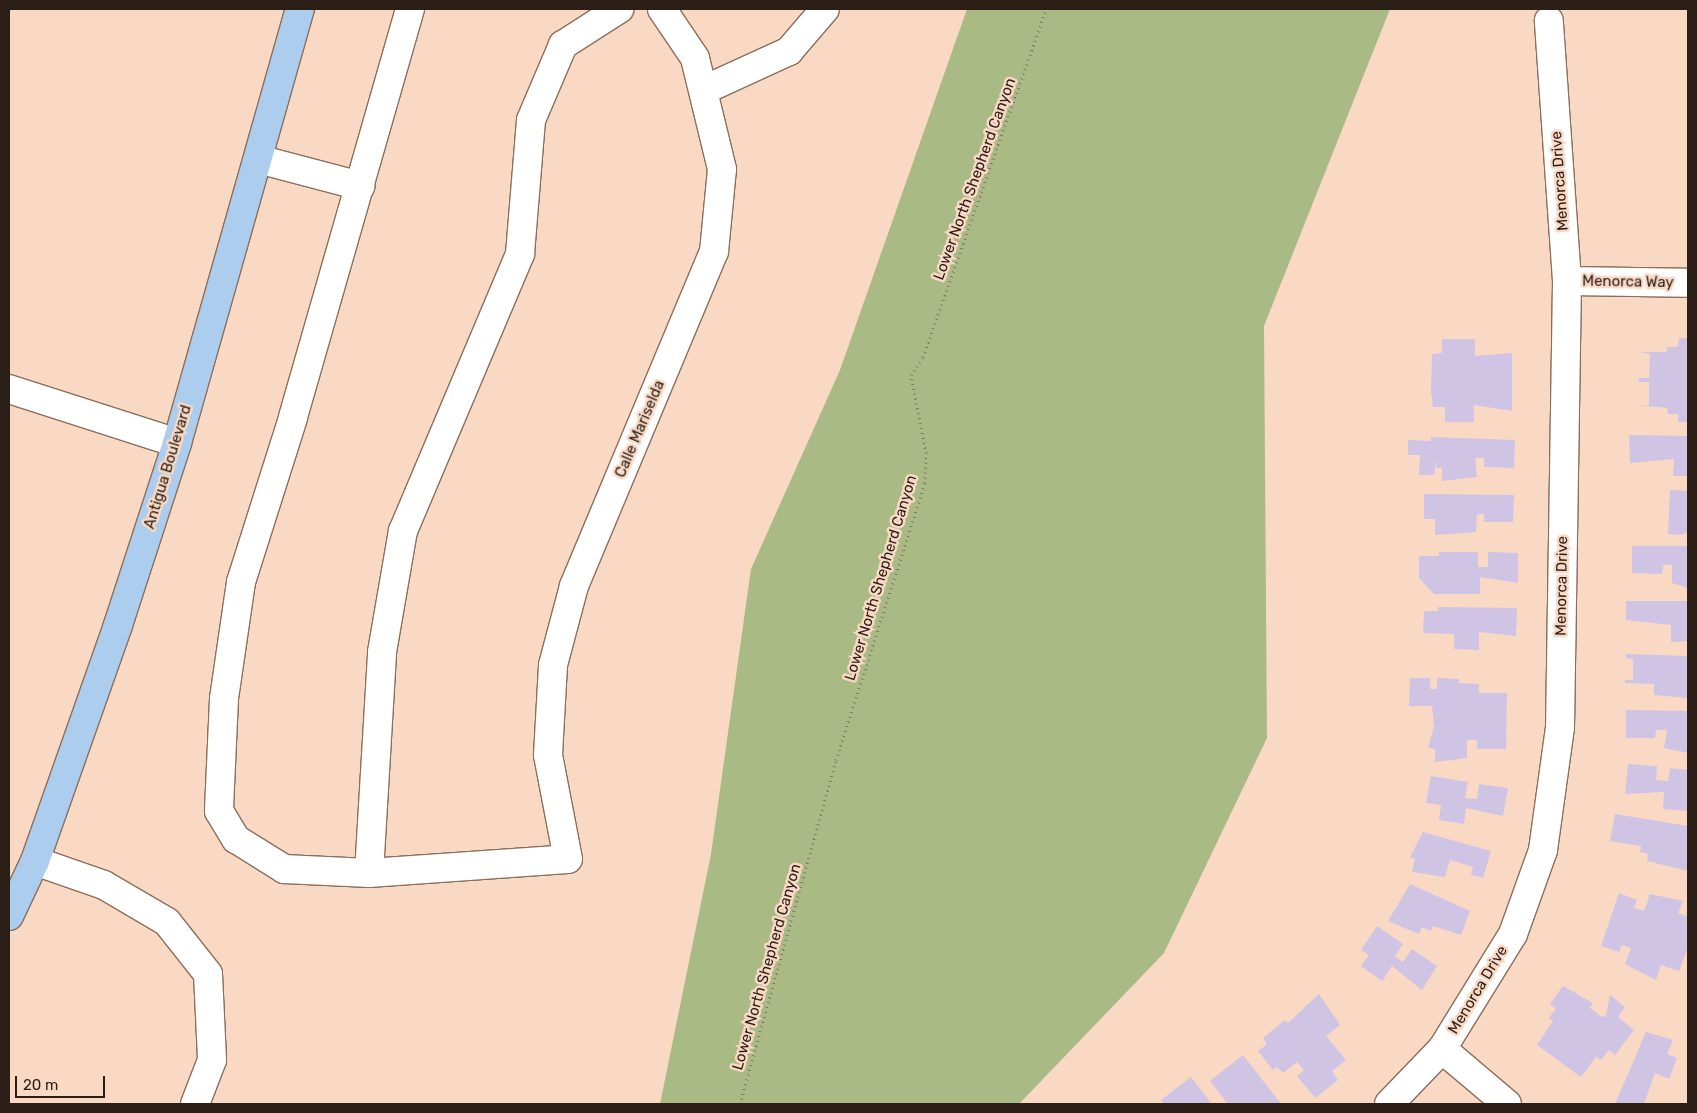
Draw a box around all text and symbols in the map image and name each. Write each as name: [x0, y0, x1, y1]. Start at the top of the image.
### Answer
street label: Lower North Shepherd Canyon: [930, 75, 1020, 283]
street label: Menorca Drive: [1548, 131, 1572, 231]
street label: Menorca Way: [1582, 272, 1674, 292]
street label: Calle Mariselda: [611, 378, 669, 480]
street label: Antigua Boulevard: [141, 403, 195, 531]
street label: Lower North Shepherd Canyon: [841, 473, 921, 683]
street label: Menorca Drive: [1552, 536, 1572, 636]
street label: Lower North Shepherd Canyon: [729, 862, 805, 1072]
street label: Menorca Drive: [1445, 943, 1511, 1037]
scale bar: [18, 1066, 108, 1098]
text: 20 m: [23, 1076, 58, 1094]

